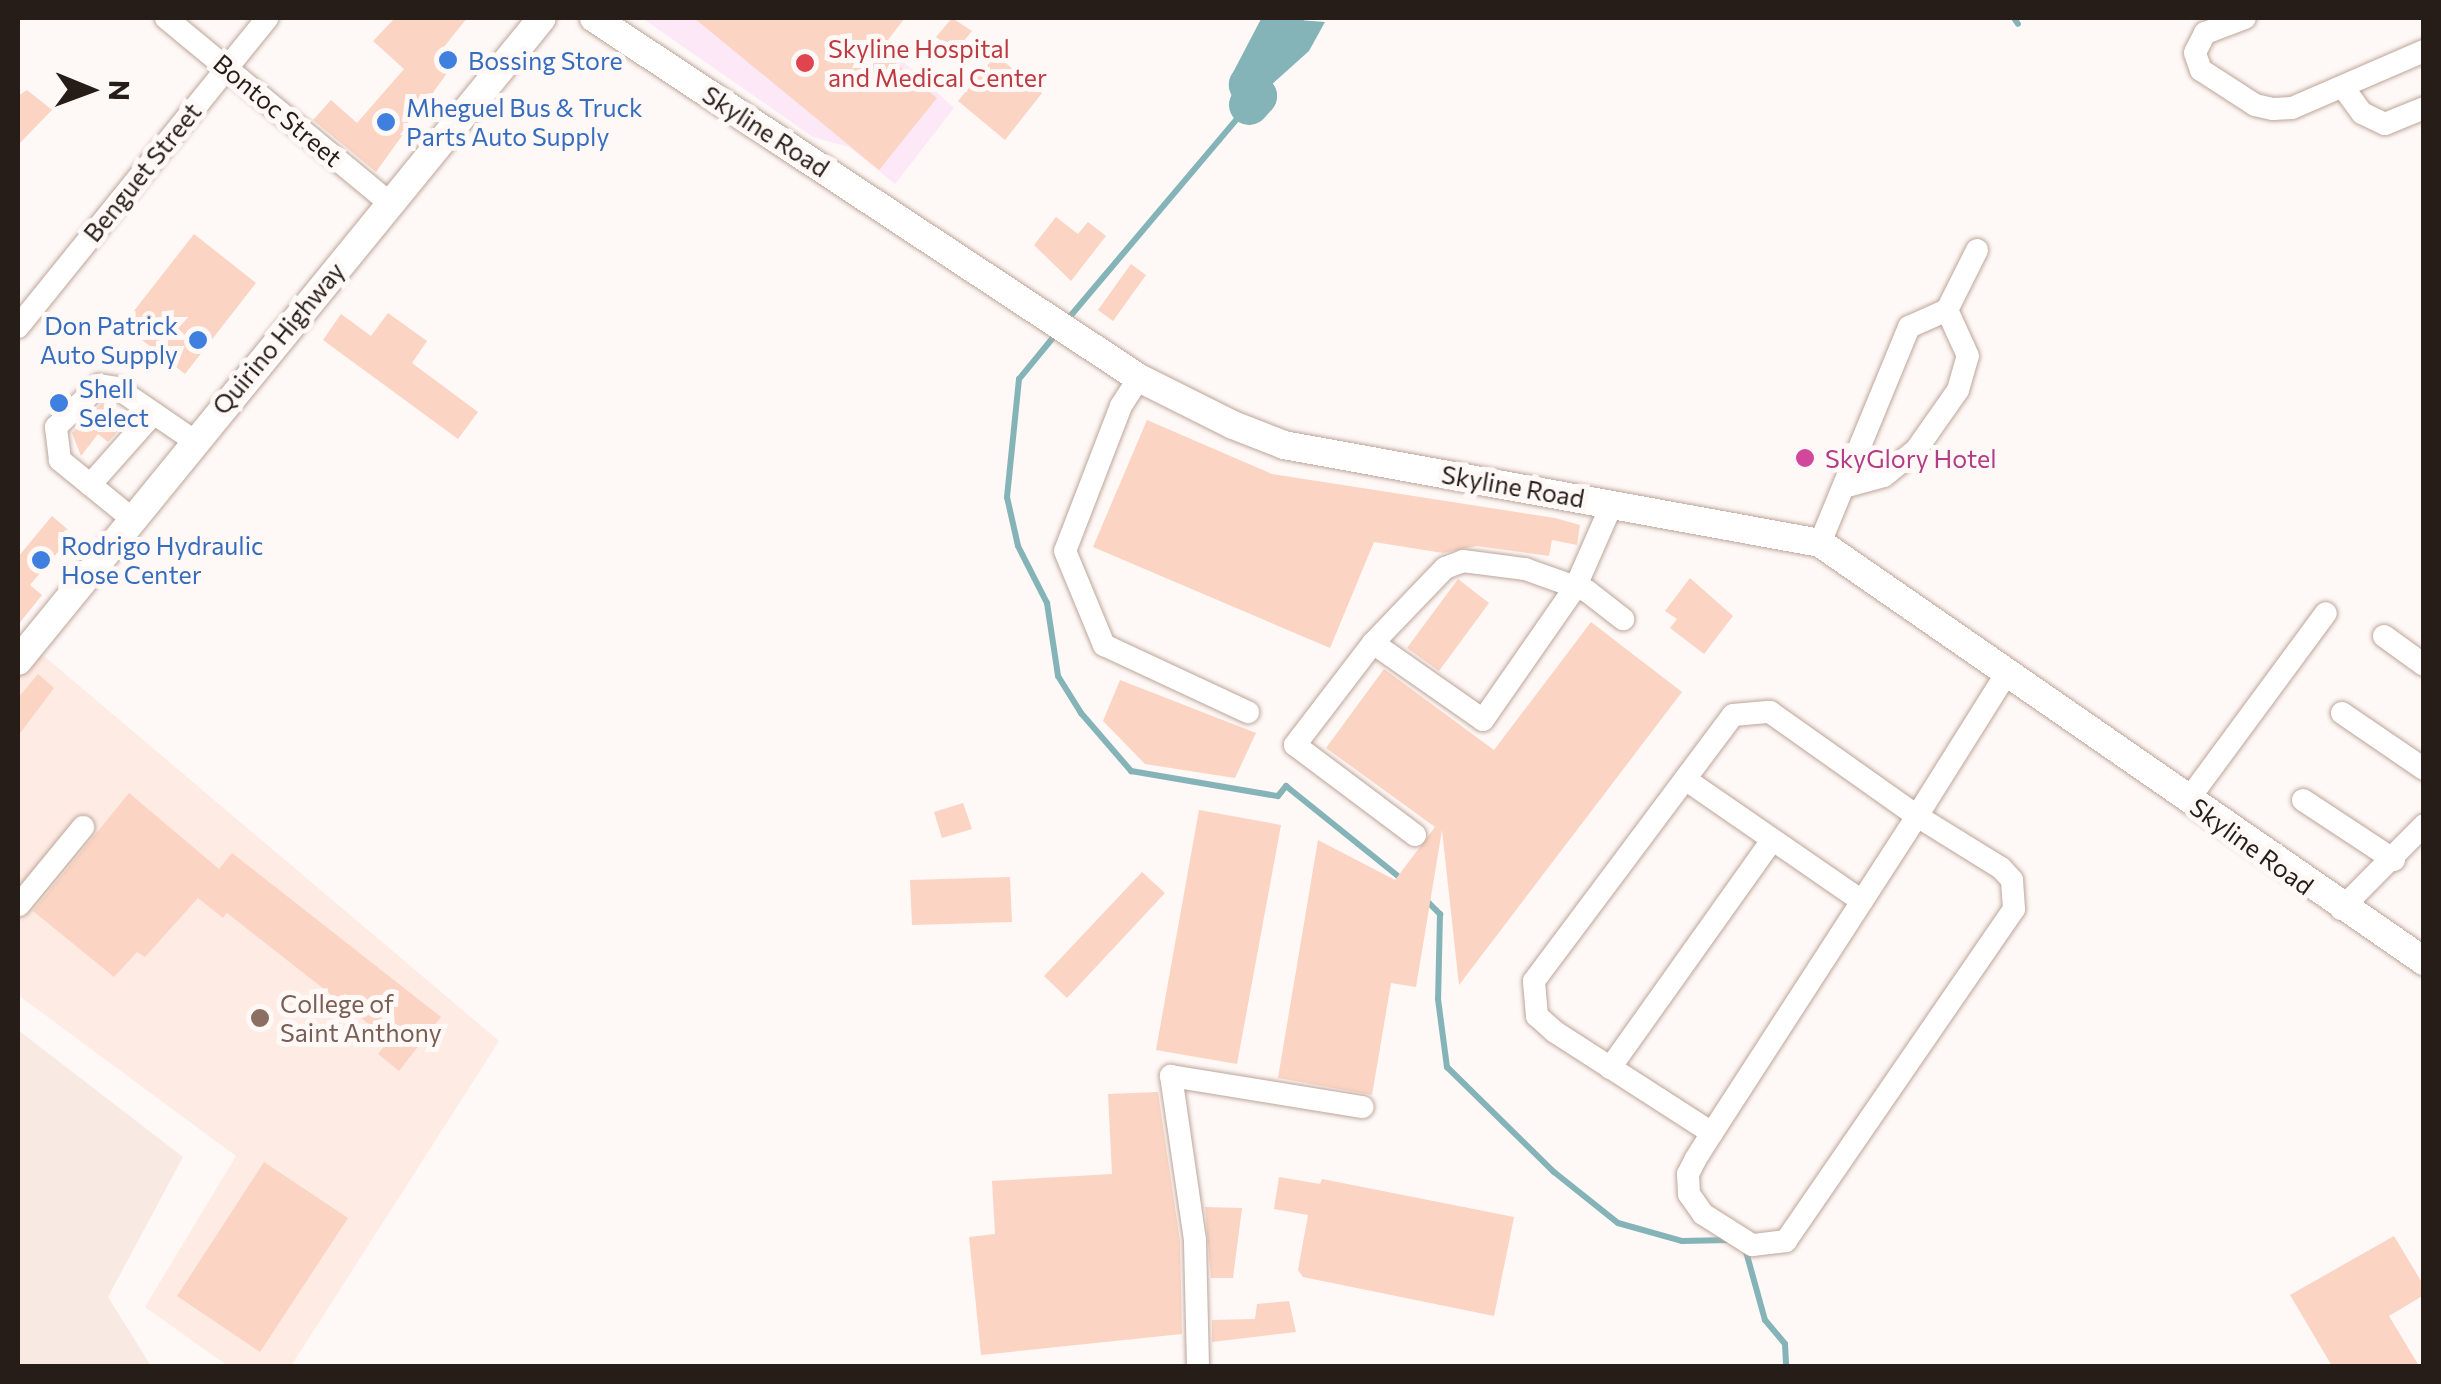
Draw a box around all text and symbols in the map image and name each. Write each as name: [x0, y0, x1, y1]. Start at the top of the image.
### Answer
place label: Skyline Hospital and Medical Center: [828, 34, 1047, 93]
north arrow: [40, 40, 140, 140]
place label: Bossing Store: [468, 45, 623, 75]
street label: Bontoc Street: [208, 48, 348, 172]
marker: Bossing Store: [437, 49, 459, 71]
marker: Skyline Hospital and Medical Center: [792, 50, 818, 76]
street label: Skyline Road: [697, 79, 835, 183]
text: N: [103, 80, 137, 101]
place label: Mheguel Bus & Truck Parts Auto Supply: [406, 93, 642, 152]
street label: Benguet Street: [77, 97, 207, 247]
marker: Mheguel Bus & Truck Parts Auto Supply: [375, 111, 397, 133]
street label: Quirino Highway: [206, 256, 350, 420]
place label: Don Patrick Auto Supply: [40, 311, 178, 370]
marker: Don Patrick Auto Supply: [187, 329, 209, 351]
place label: Shell Select: [79, 374, 149, 433]
marker: Shell Select: [48, 392, 70, 414]
place label: SkyGlory Hotel: [1825, 443, 1997, 473]
marker: SkyGlory Hotel: [1794, 447, 1816, 469]
street label: Skyline Road: [1439, 459, 1587, 513]
place label: Rodrigo Hydraulic Hose Center: [61, 531, 263, 590]
marker: Rodrigo Hydraulic Hose Center: [30, 549, 52, 571]
street label: Skyline Road: [2185, 791, 2319, 901]
place label: College of Saint Anthony: [280, 989, 442, 1048]
marker: College of Saint Anthony: [249, 1007, 271, 1029]

